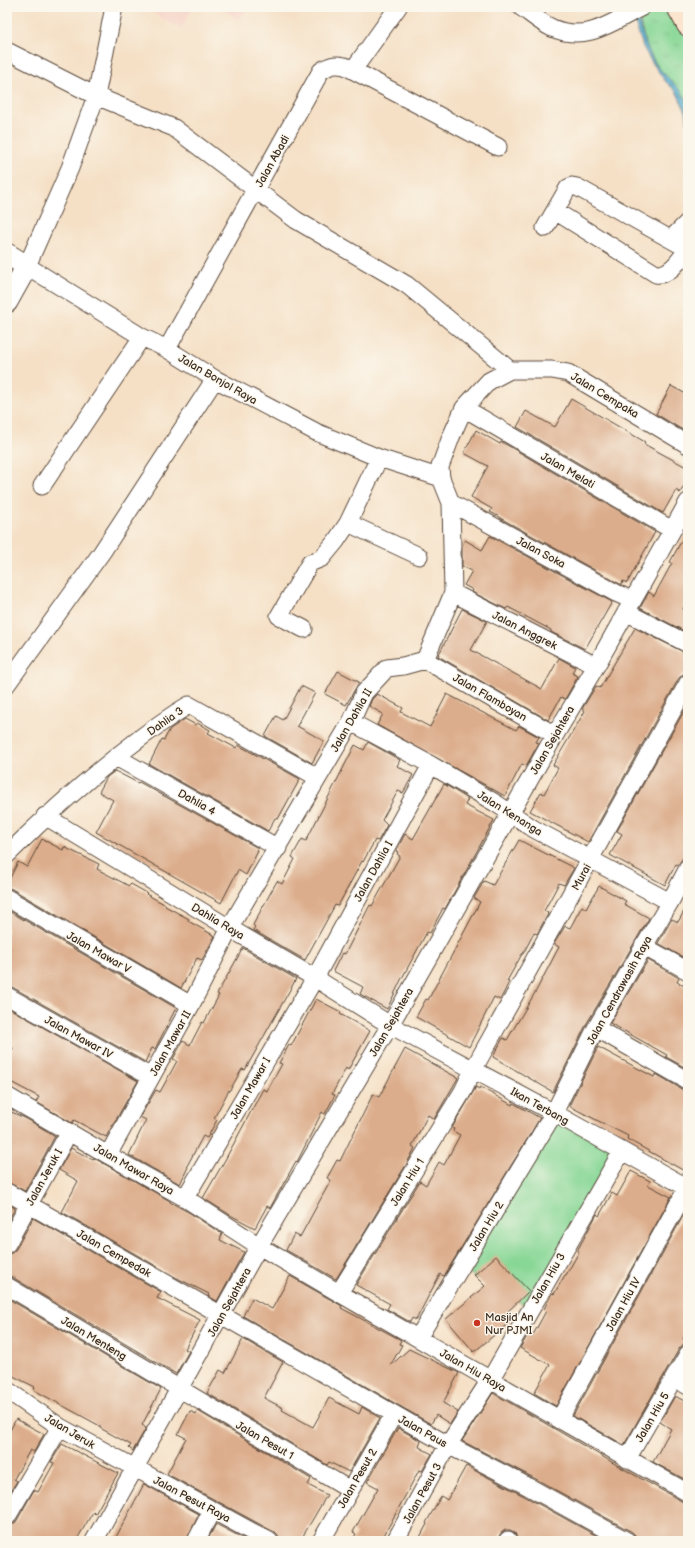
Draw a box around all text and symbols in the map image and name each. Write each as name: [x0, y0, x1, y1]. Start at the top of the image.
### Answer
street label: Jalan Abadi: [253, 133, 292, 190]
street label: Jalan Bonjol Raya: [176, 352, 259, 407]
street label: Jalan Cempaka: [568, 370, 641, 421]
street label: Jalan Melati: [538, 450, 597, 491]
street label: Jalan Soka: [514, 534, 567, 571]
street label: Jalan Anggrek: [490, 609, 560, 653]
street label: Jalan Flamboyan: [450, 671, 529, 724]
street label: Jalan Dahlia II: [328, 686, 375, 754]
street label: Dahlia 3: [145, 704, 186, 739]
street label: Jalan Sejahtera: [528, 704, 577, 777]
street label: Dahlia 4: [176, 787, 218, 818]
street label: Jalan Kenanga: [475, 788, 545, 839]
street label: Jalan Dahlia I: [351, 838, 396, 904]
street label: Murai: [569, 862, 594, 893]
street label: Dahlia Raya: [189, 901, 247, 942]
street label: Jalan Mawar V: [64, 929, 133, 976]
street label: Jalan Cendrawasih Raya: [584, 934, 655, 1047]
street label: Jalan Sejahtera: [367, 986, 416, 1059]
street label: Jalan Mawar II: [147, 1008, 194, 1078]
street label: Jalan Mawar IV: [42, 1013, 115, 1062]
street label: Jalan Mawar I: [228, 1055, 274, 1121]
street label: Ikan Terbang: [508, 1085, 571, 1128]
street label: Jalan Mawar Raya: [91, 1141, 176, 1198]
street label: Jalan Jeruk I: [24, 1146, 66, 1208]
street label: Jalan Hiu 1: [388, 1156, 427, 1208]
street label: Jalan Hiu 2: [467, 1199, 507, 1253]
street label: Jalan Cempedak: [74, 1227, 154, 1280]
street label: Jalan Hiu 3: [529, 1251, 568, 1306]
street label: Jalan Sejahtera: [205, 1265, 254, 1339]
street label: Jalan Hiu IV: [603, 1275, 644, 1333]
place label: Masjid An Nur PJMI: [485, 1311, 534, 1337]
street label: Jalan Menteng: [59, 1314, 129, 1363]
marker: Masjid An Nur PJMI: [472, 1318, 482, 1328]
street label: Jalan Hiu Raya: [437, 1346, 508, 1395]
street label: Jalan Hiu 5: [633, 1390, 672, 1445]
street label: Jalan Jeruk: [42, 1411, 98, 1452]
street label: Jalan Paus: [396, 1413, 450, 1450]
street label: Jalan Pesut 1: [233, 1419, 296, 1462]
street label: Jalan Pesut 2: [335, 1446, 380, 1510]
street label: Jalan Pesut 3: [400, 1460, 445, 1526]
street label: Jalan Pesut Raya: [151, 1474, 233, 1525]

